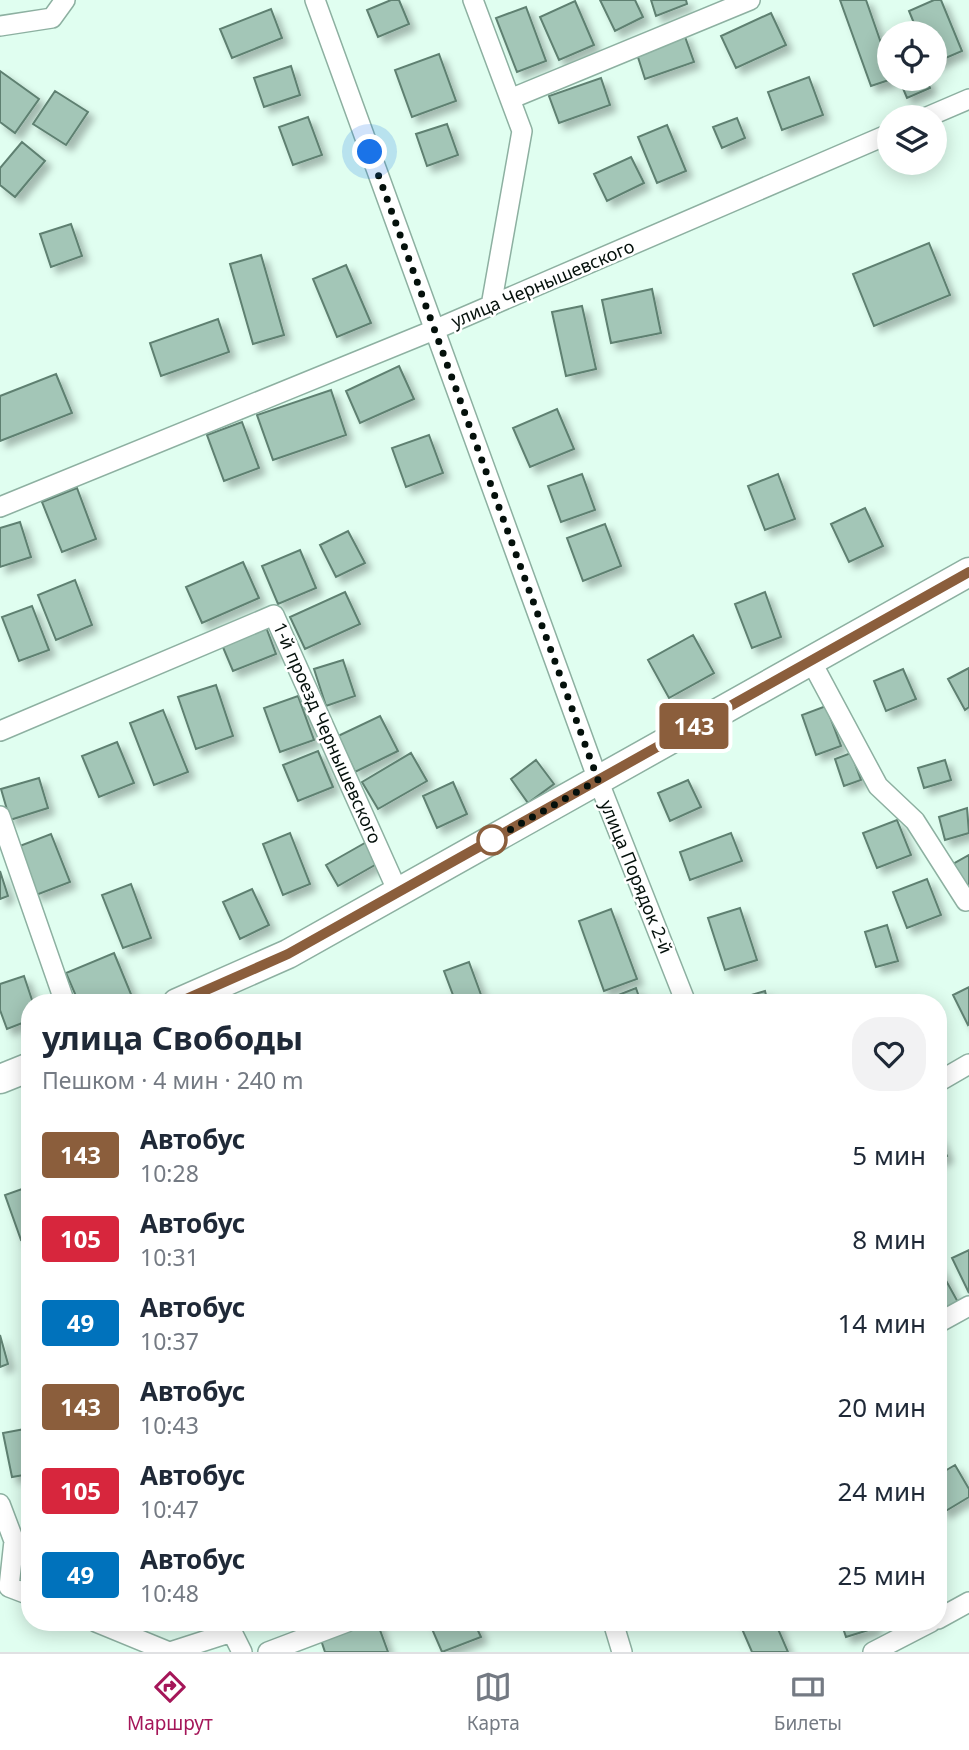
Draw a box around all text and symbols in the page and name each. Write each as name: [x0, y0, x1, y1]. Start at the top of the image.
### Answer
map controls: [877, 21, 947, 175]
button: locate: [877, 21, 947, 91]
button: layers: [877, 105, 947, 175]
your location: [352, 134, 387, 169]
street label: улица Чернышевского: [447, 234, 638, 333]
street label: 1-й проезд Чернышевского: [268, 618, 388, 847]
line badge: 143: [654, 703, 734, 749]
text: 143: [673, 709, 715, 742]
street label: улица Порядок 2-й: [595, 796, 679, 957]
unlabelled marker: [477, 825, 507, 855]
text: улица Свободы: [42, 1015, 303, 1060]
button: heart: [852, 1017, 926, 1091]
text: Пешком · 4 мин · 240 m: [42, 1064, 304, 1096]
text: Автобус: [140, 1121, 245, 1157]
text: 5 мин: [852, 1137, 926, 1173]
text: 143: [60, 1138, 101, 1171]
text: 10:28: [140, 1157, 199, 1189]
text: Автобус: [140, 1205, 245, 1241]
text: 8 мин: [852, 1221, 926, 1257]
text: 105: [60, 1222, 101, 1255]
text: 10:31: [140, 1241, 199, 1273]
text: Автобус: [140, 1289, 245, 1325]
text: 14 мин: [837, 1305, 926, 1341]
text: 49: [67, 1306, 94, 1339]
text: 10:37: [140, 1325, 199, 1357]
text: Автобус: [140, 1373, 245, 1409]
text: 20 мин: [837, 1389, 926, 1425]
text: 143: [60, 1390, 101, 1423]
text: 10:43: [140, 1409, 199, 1441]
text: Автобус: [140, 1457, 245, 1493]
text: 24 мин: [837, 1473, 926, 1509]
text: 105: [60, 1474, 101, 1507]
text: 10:47: [140, 1493, 199, 1525]
text: Автобус: [140, 1541, 245, 1577]
text: 25 мин: [837, 1557, 926, 1593]
text: 49: [67, 1558, 94, 1591]
text: 10:48: [140, 1577, 199, 1609]
tab: Маршрут: [127, 1668, 213, 1736]
tab: Карта: [467, 1668, 520, 1736]
tab: Билеты: [774, 1668, 842, 1736]

